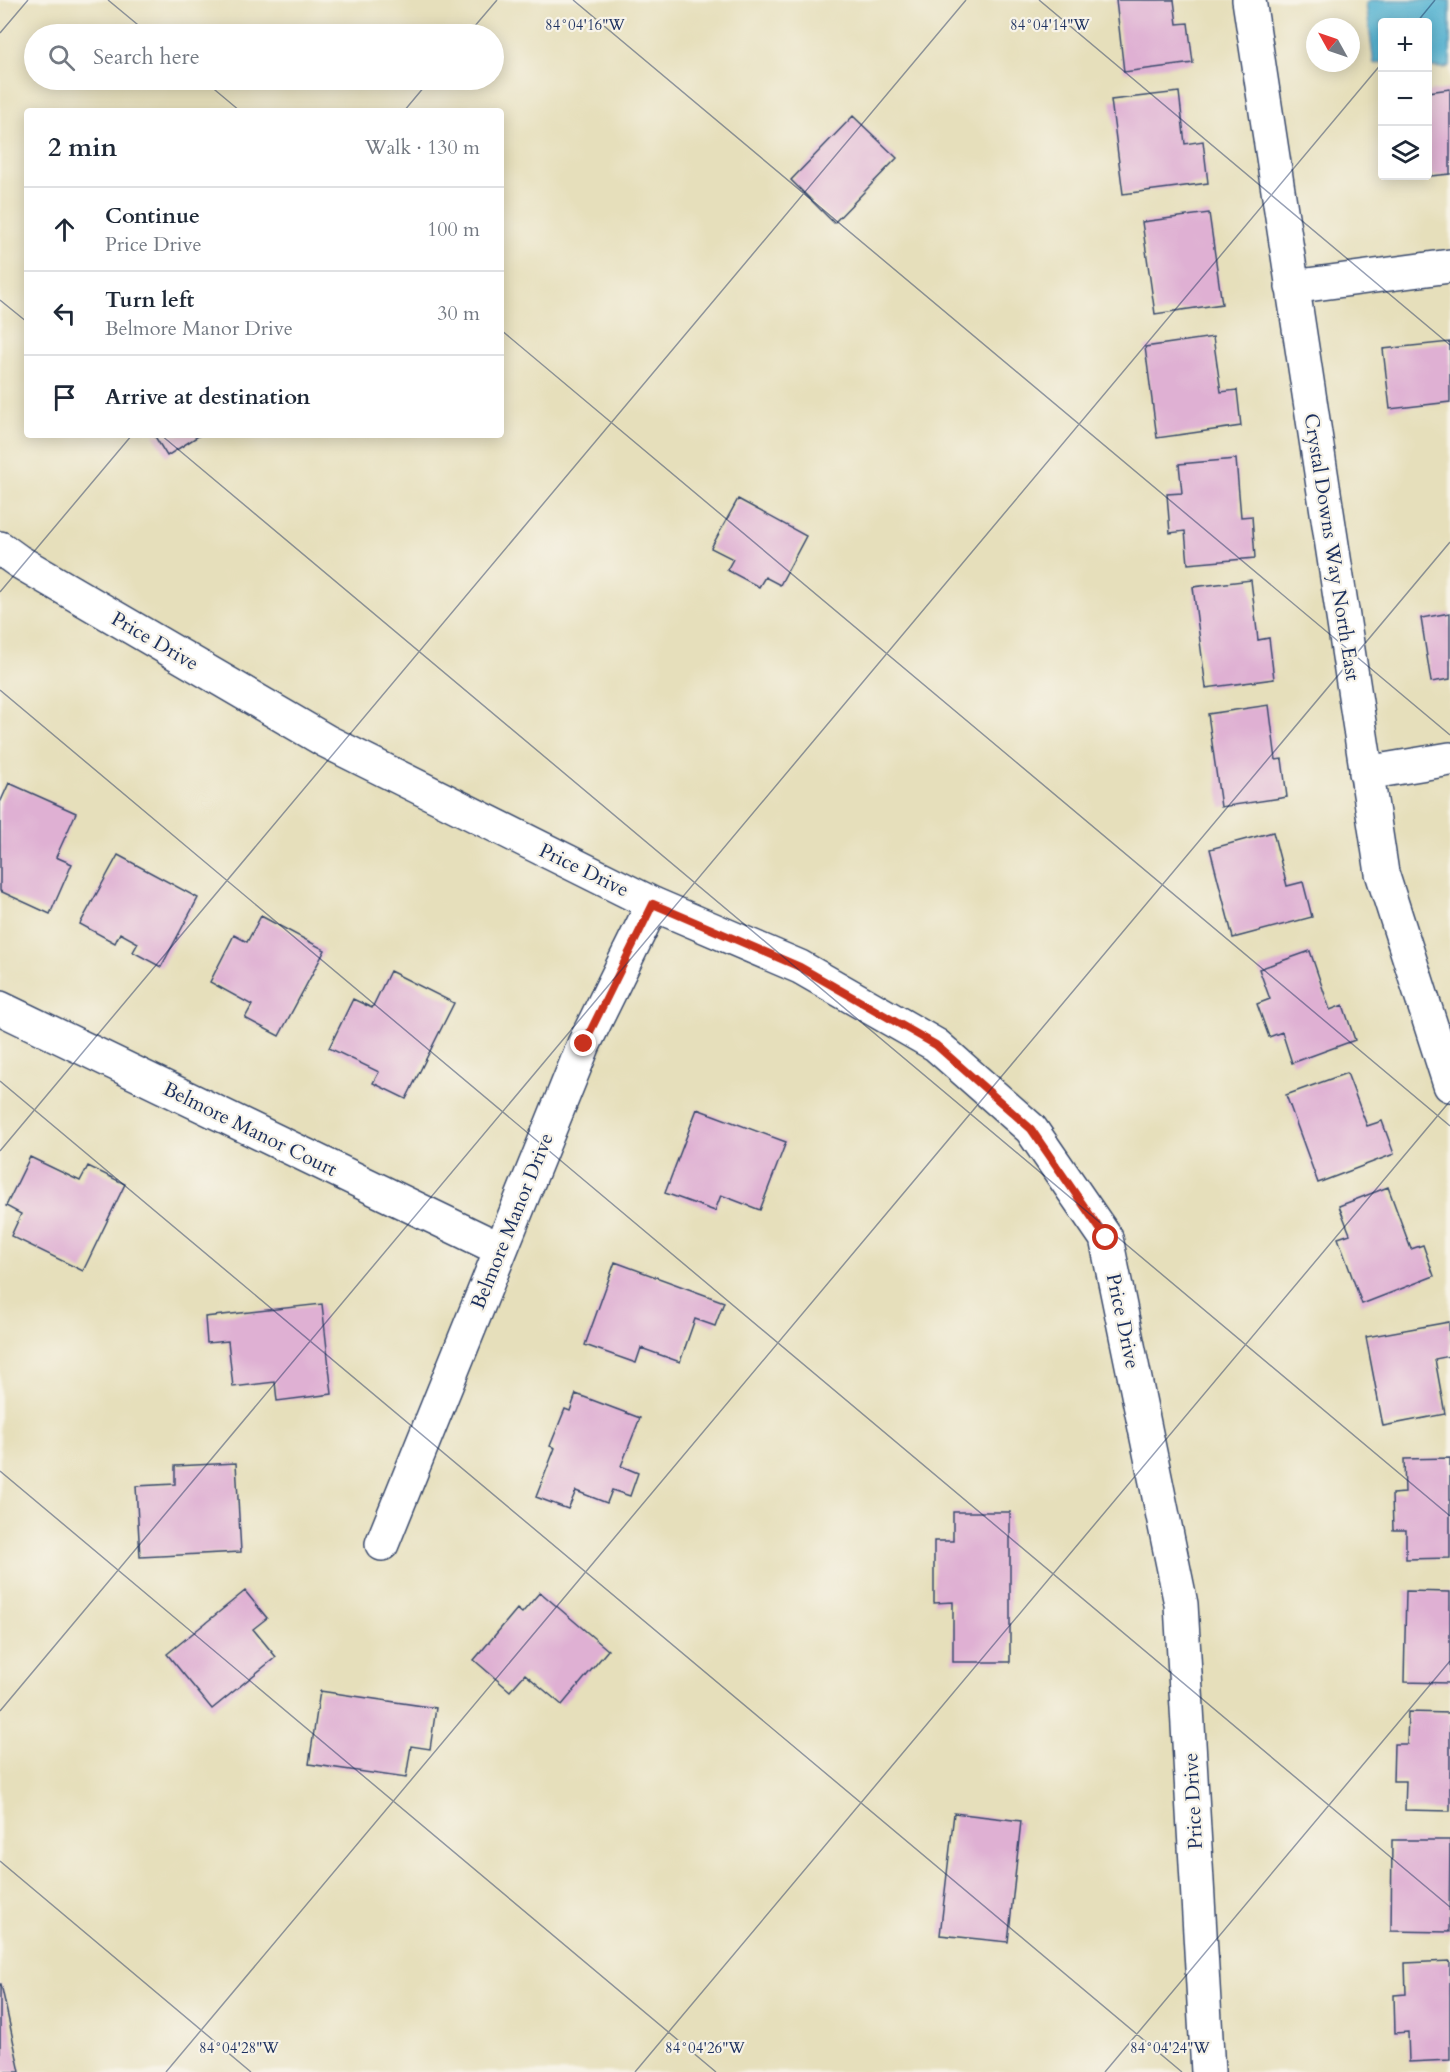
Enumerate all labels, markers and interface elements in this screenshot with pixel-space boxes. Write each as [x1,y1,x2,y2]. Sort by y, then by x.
text: 84°04'16"W [545,15,625,35]
text: 84°04'14"W [1010,15,1090,35]
north arrow [1306,18,1360,72]
map controls [1378,18,1432,180]
button: + [1378,18,1432,72]
search box [24,24,504,90]
icon: search [45,41,78,74]
text: Search here [93,42,200,72]
button: − [1378,72,1432,126]
button: layers [1378,126,1432,180]
text: 2 min [48,130,117,165]
text: Walk · 130 m [365,134,480,161]
text: Continue [105,201,200,231]
icon: ahead [48,213,81,246]
text: 100 m [427,216,480,243]
text: Price Drive [105,231,202,258]
text: Turn left [105,285,194,315]
icon: left [48,297,81,330]
text: 30 m [437,300,480,327]
text: Belmore Manor Drive [105,315,293,342]
icon: arrive [48,381,81,414]
text: Arrive at destination [105,382,310,412]
street label: Crystal Downs Way North East [1298,411,1367,683]
street label: Price Drive [106,605,204,677]
street label: Price Drive [535,837,633,903]
route end [570,1030,596,1056]
street label: Belmore Manor Court [159,1075,342,1183]
street label: Belmore Manor Drive [464,1129,560,1313]
route start [1092,1224,1118,1250]
street label: Price Drive [1100,1271,1146,1371]
street label: Price Drive [1177,1752,1209,1850]
text: 84°04'28"W [199,2038,279,2058]
text: 84°04'26"W [665,2038,745,2058]
text: 84°04'24"W [1130,2038,1210,2058]

